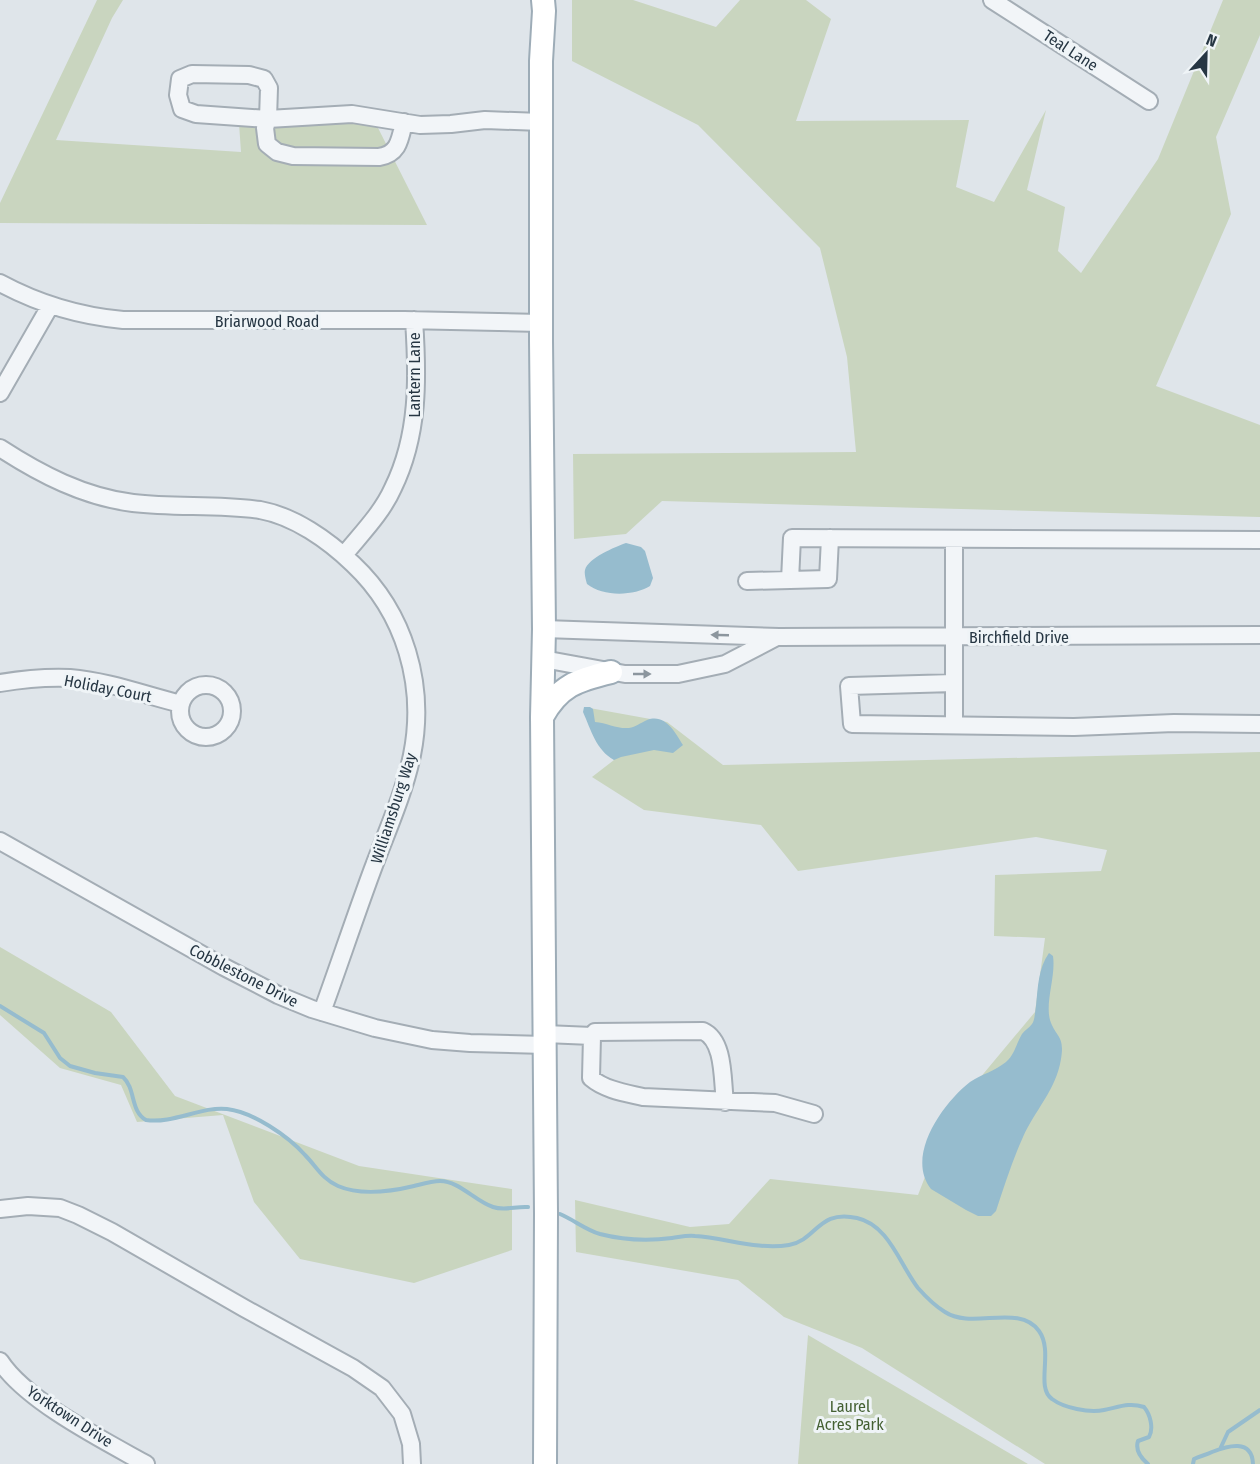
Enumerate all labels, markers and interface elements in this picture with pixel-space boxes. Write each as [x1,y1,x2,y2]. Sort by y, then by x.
north arrow [1176,24,1236,84]
street label: Teal Lane [1040,26,1102,75]
text: N [1203,30,1219,51]
street label: Briarwood Road [215,312,319,331]
street label: Lantern Lane [405,332,424,418]
street label: Birchfield Drive [969,628,1069,647]
one-way arrow [711,630,730,639]
one-way arrow [632,669,651,679]
street label: Holiday Court [62,671,154,706]
street label: Williamsburg Way [367,750,421,866]
street label: Cobblestone Drive [186,940,301,1011]
street label: Yorktown Drive [23,1382,116,1451]
park label: Laurel Acres Park [816,1397,884,1434]

